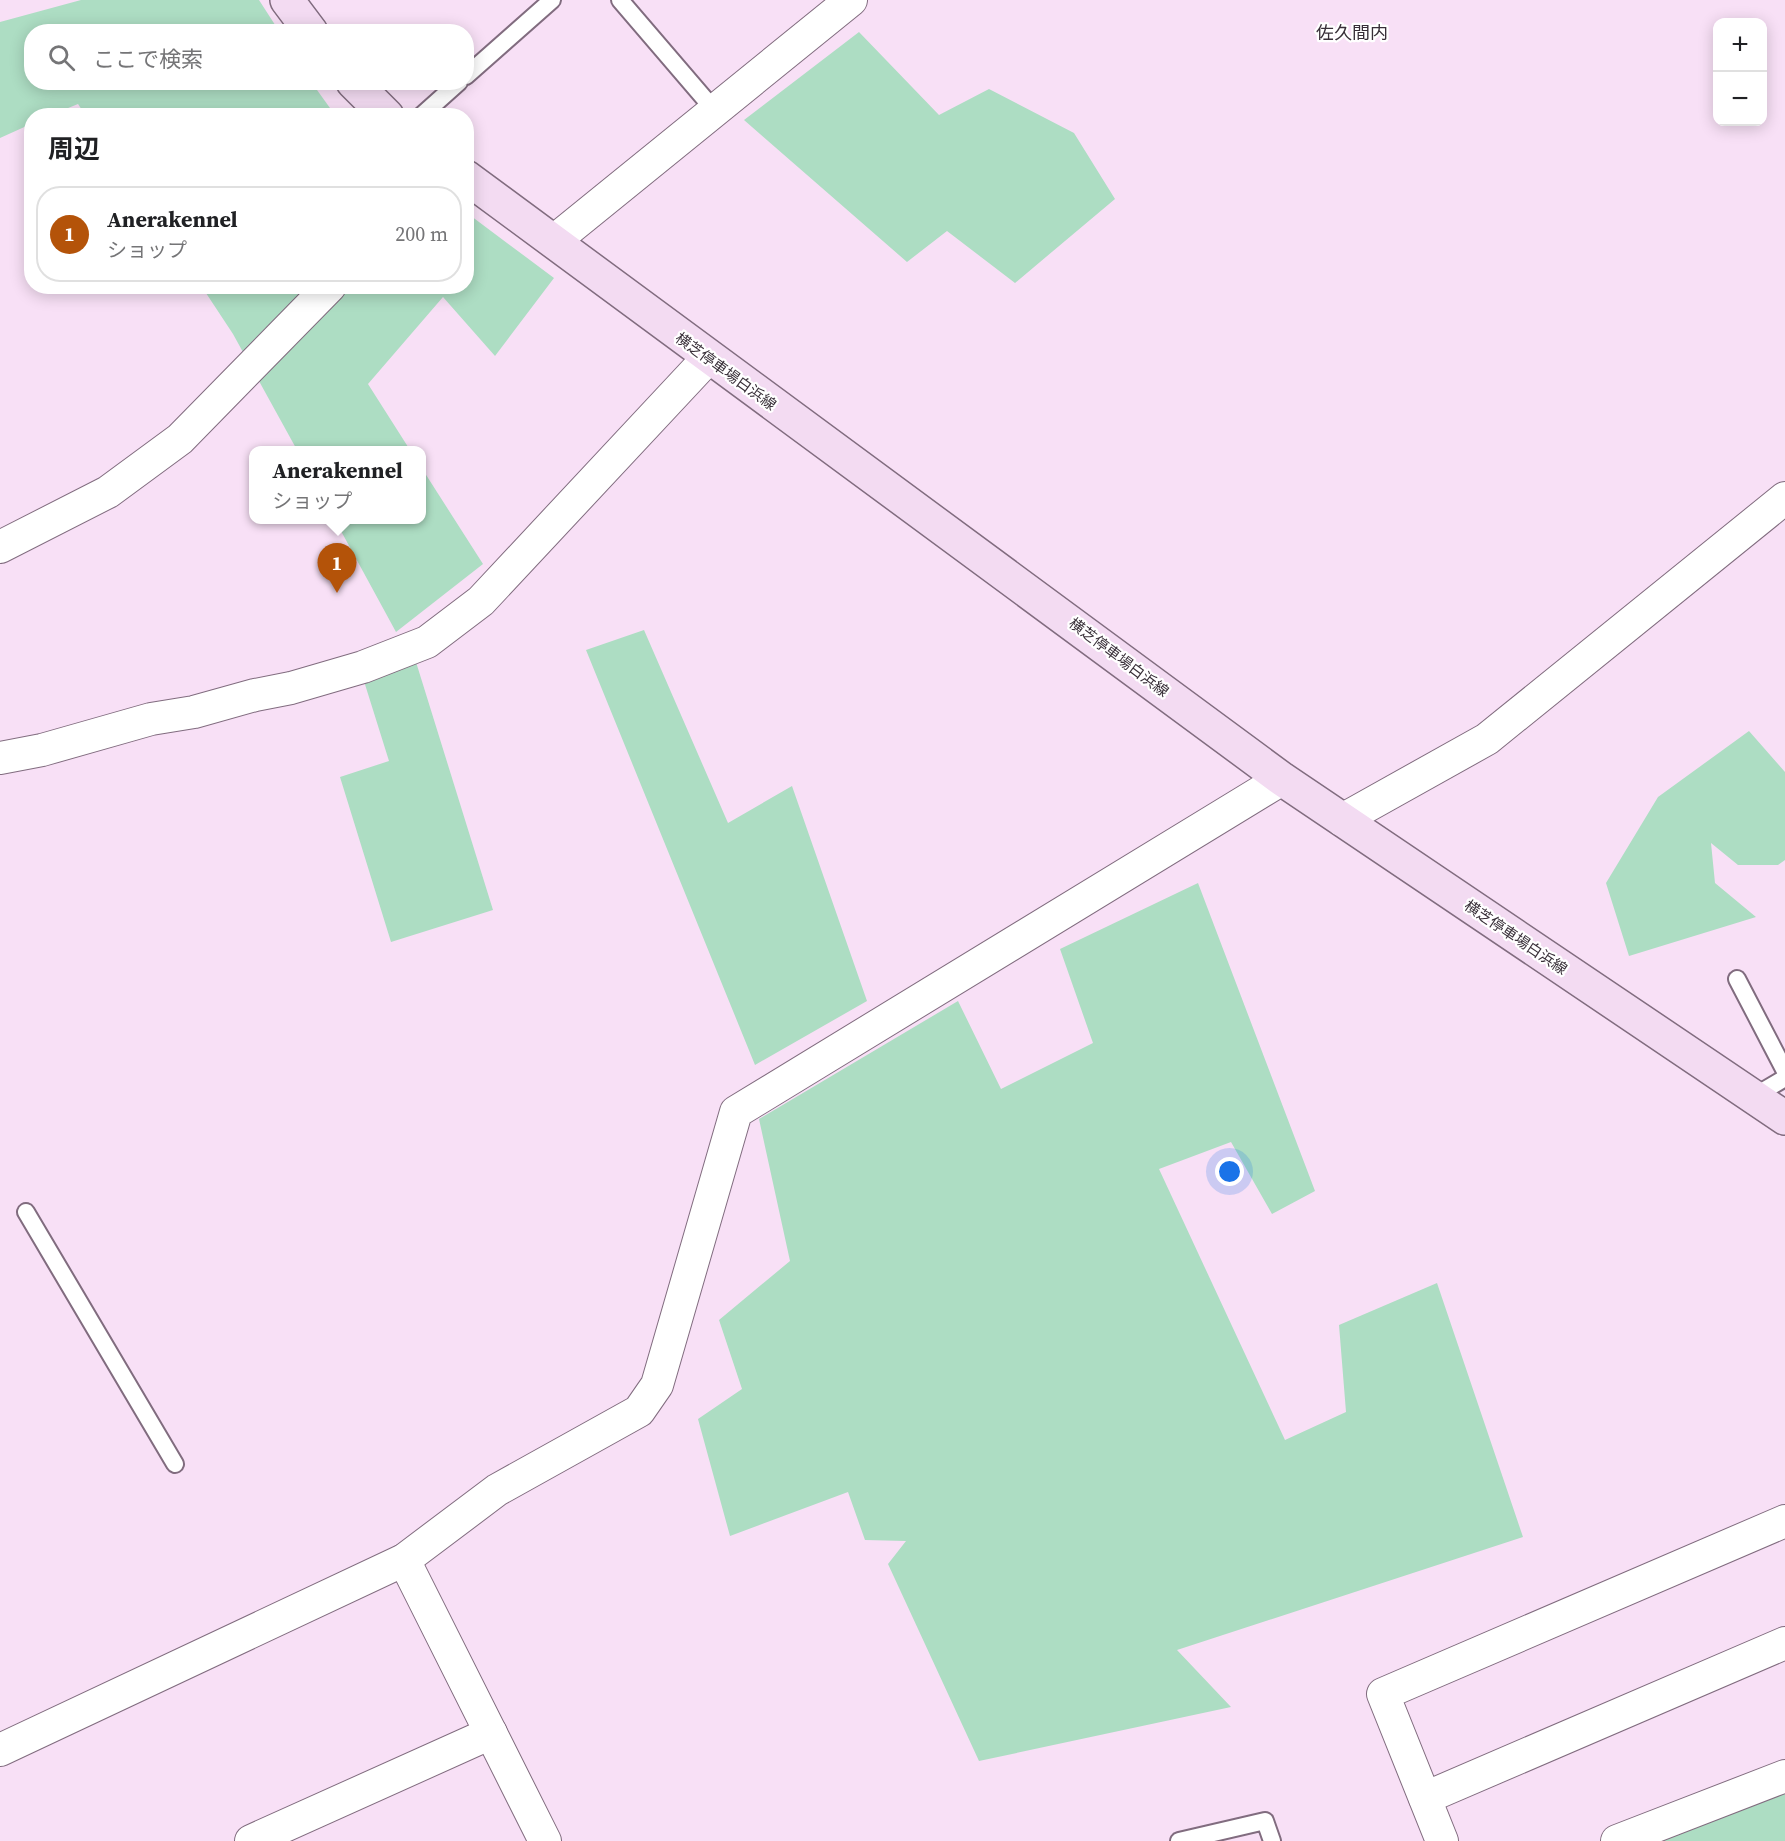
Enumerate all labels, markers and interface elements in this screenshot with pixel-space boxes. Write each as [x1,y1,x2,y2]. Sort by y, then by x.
map controls [1713,18,1767,126]
button: + [1713,18,1767,72]
district label: 佐久間内 [1316,20,1388,45]
search box [24,24,474,90]
icon: search [45,41,78,74]
text: ここで検索 [93,44,203,74]
button: − [1713,72,1767,126]
text: 周辺 [48,131,100,167]
text: Anerakennel [107,204,238,234]
text: 1 [64,220,75,248]
text: 200 m [395,220,448,248]
text: ショップ [107,236,187,264]
street label: 横芝停車場白浜線 [671,327,781,415]
popup [249,446,426,524]
text: Anerakennel [272,455,403,485]
text: ショップ [272,487,352,515]
pin: 1 [318,544,356,593]
street label: 横芝停車場白浜線 [1065,613,1173,701]
street label: 横芝停車場白浜線 [1460,895,1572,979]
your location [1215,1157,1244,1186]

